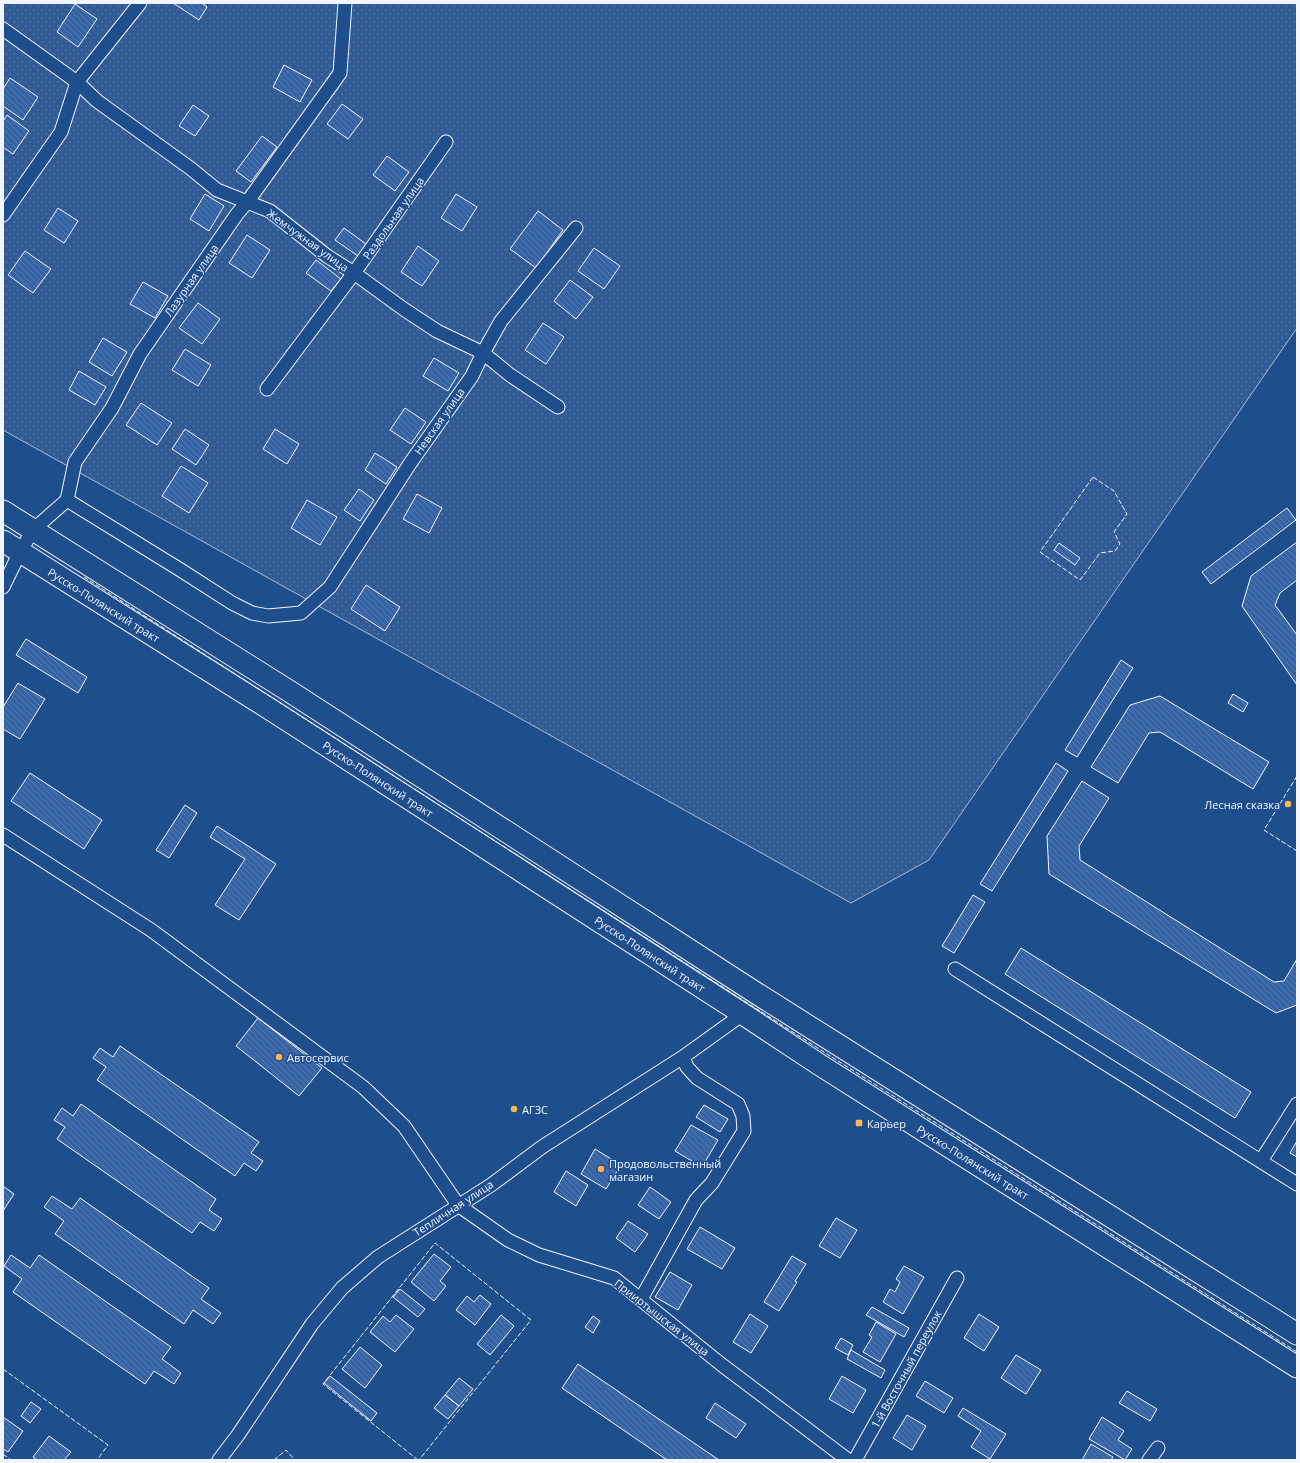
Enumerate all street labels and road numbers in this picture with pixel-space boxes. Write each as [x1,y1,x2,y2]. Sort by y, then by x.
street label: Раздольная улица [359,174,427,262]
street label: Жемчужная улица [264,205,352,275]
street label: Лазурная улица [160,241,222,319]
street label: Невская улица [410,385,468,457]
street label: Русско-Полянский тракт [45,564,163,646]
street label: Русско-Полянский тракт [320,738,436,820]
street label: Русско-Полянский тракт [592,913,708,995]
street label: Русско-Полянский тракт [914,1121,1032,1203]
street label: Тепличная улица [410,1176,496,1240]
street label: Прииртышская улица [611,1275,713,1359]
street label: 1-й Восточный переулок [867,1307,945,1431]

